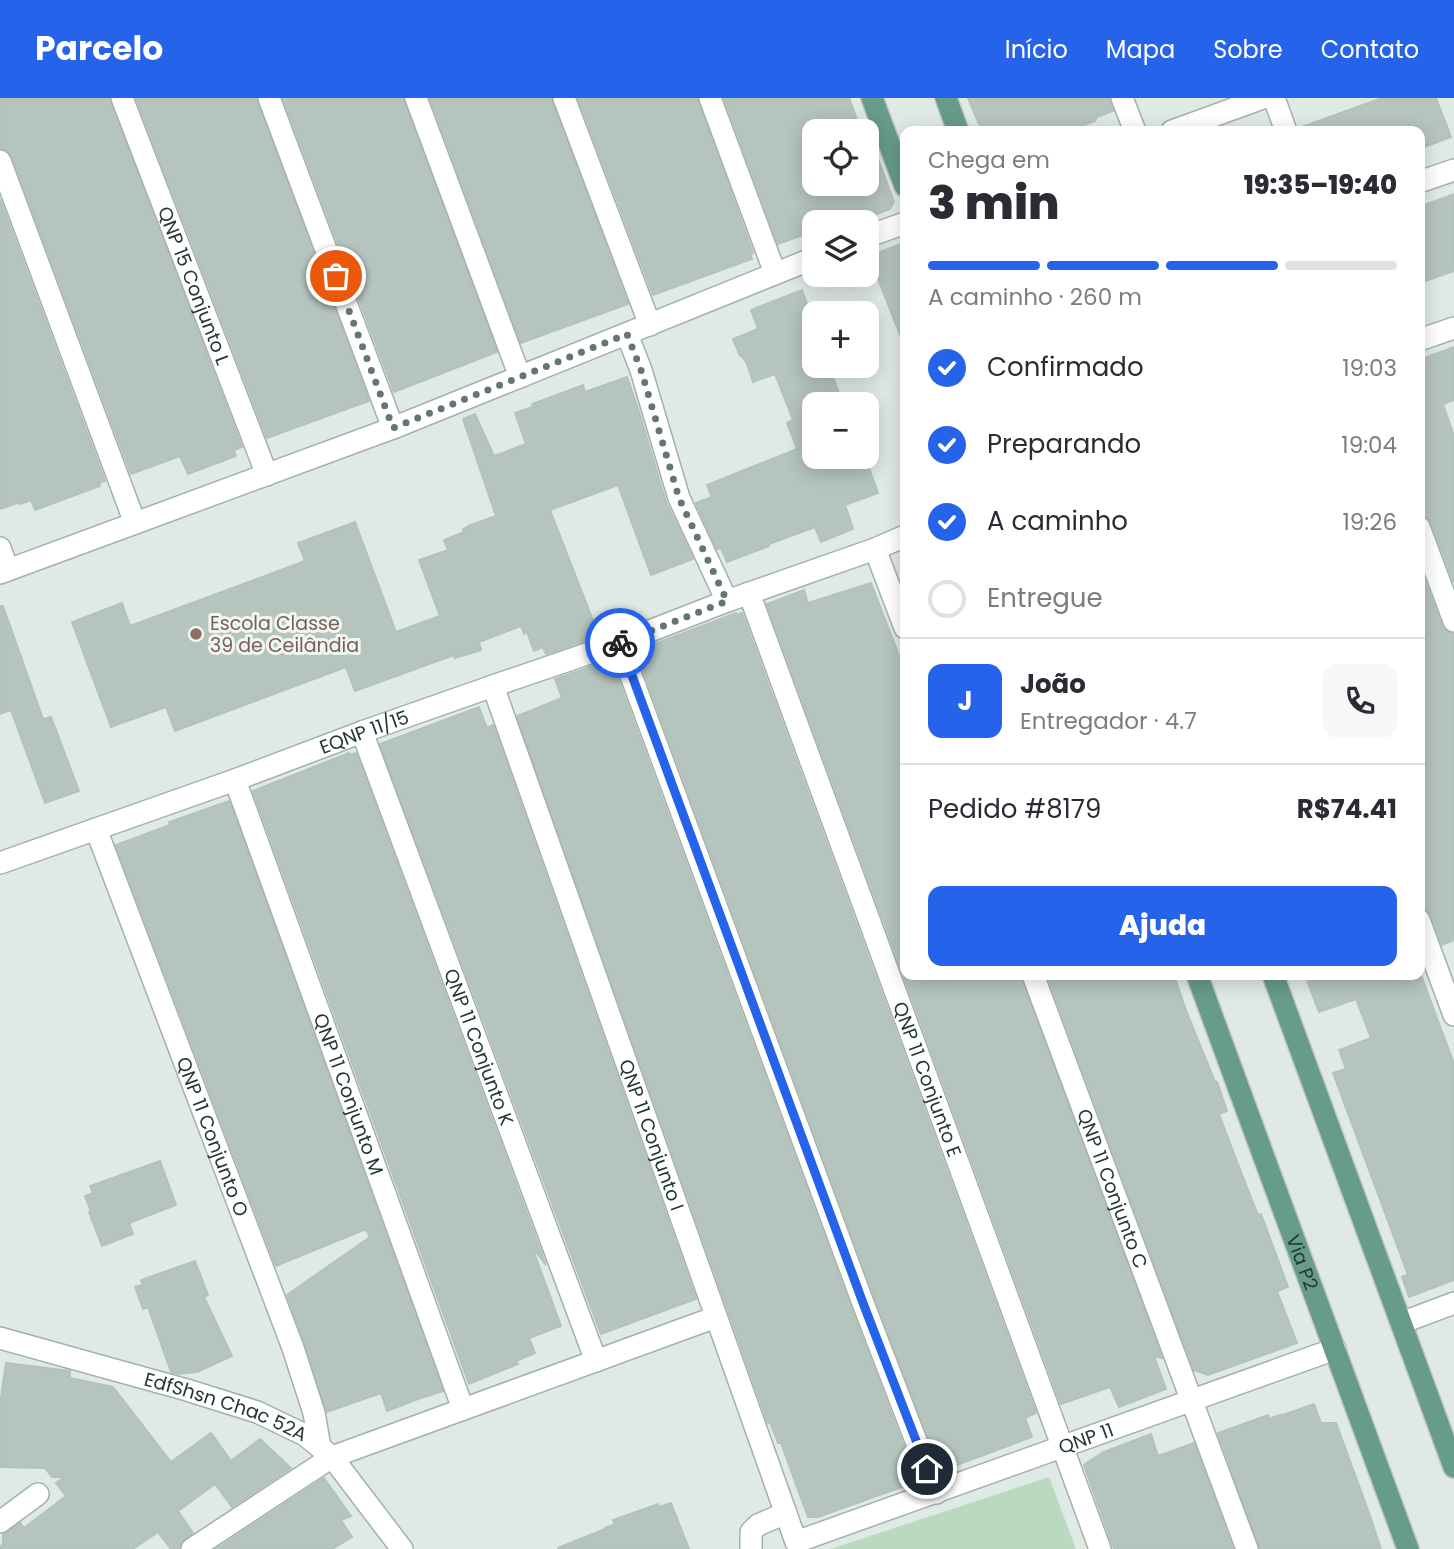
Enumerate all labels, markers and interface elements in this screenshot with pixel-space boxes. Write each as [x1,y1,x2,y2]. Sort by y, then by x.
text: Parcelo [35,25,163,72]
text: Início [1005,33,1068,66]
text: Mapa [1106,33,1175,66]
text: Sobre [1213,33,1283,66]
text: Contato [1321,33,1419,66]
map controls [802,119,879,469]
button: locate [802,119,879,196]
text: Chega em [928,144,1050,176]
text: 19:35–19:40 [1244,167,1397,203]
text: 3 min [928,171,1060,235]
street label: QNP 15 Conjunto L [151,202,237,369]
button: layers [802,210,879,287]
pin [306,246,366,306]
icon: bag [317,257,355,295]
text: A caminho · 260 m [928,281,1142,313]
button: + [802,301,879,378]
icon: check [928,349,966,387]
text: Confirmado [987,349,1144,385]
text: 19:03 [1342,352,1397,384]
button: − [802,392,879,469]
icon: check [928,426,966,464]
text: Preparando [987,426,1141,462]
text: 19:04 [1341,429,1397,461]
icon: check [928,503,966,541]
text: A caminho [987,503,1128,539]
text: 19:26 [1342,506,1397,538]
text: Entregue [987,580,1103,616]
courier [585,608,655,678]
place label: Escola Classe 39 de Ceilândia [210,610,359,659]
icon: bike [601,624,639,662]
marker: Escola Classe 39 de Ceilândia [188,626,204,642]
button: phone [1323,664,1397,738]
text: João [1020,666,1086,702]
text: J [957,683,973,719]
street label: EQNP 11/15 [315,703,412,760]
text: Entregador · 4.7 [1020,705,1197,737]
text: Pedido #8179 [928,791,1101,827]
text: R$74.41 [1297,791,1397,827]
button: Ajuda [928,886,1397,966]
street label: QNP 11 Conjunto K [438,965,521,1129]
street label: QNP 11 Conjunto E [887,998,968,1161]
street label: QNP 11 Conjunto M [307,1009,391,1179]
street label: QNP 11 Conjunto O [170,1053,255,1220]
street label: QNP 11 Conjunto I [613,1055,691,1214]
street label: QNP 11 Conjunto C [1071,1105,1155,1272]
street label: Via P2 [1280,1231,1325,1294]
street label: EdfShsn Chac 52A [141,1365,312,1448]
street label: QNP 11 [1055,1416,1117,1460]
pin [897,1439,957,1499]
icon: home [908,1450,946,1488]

